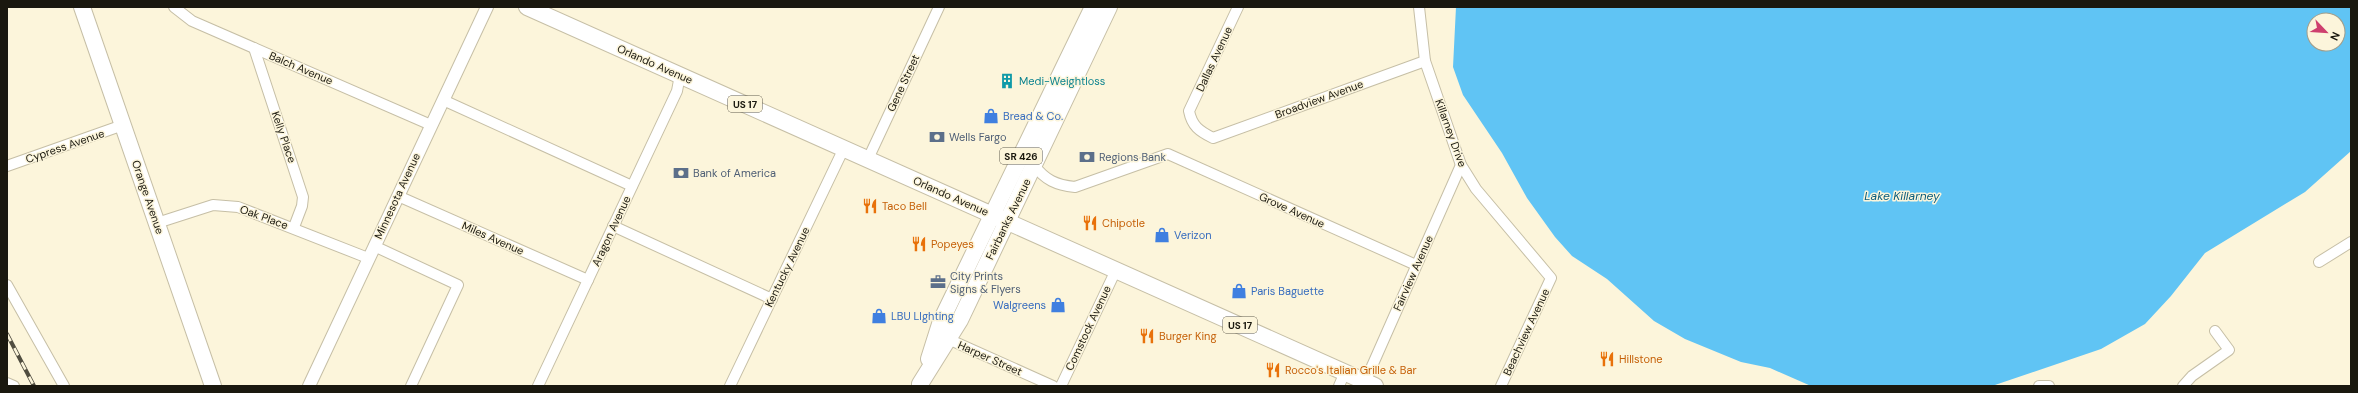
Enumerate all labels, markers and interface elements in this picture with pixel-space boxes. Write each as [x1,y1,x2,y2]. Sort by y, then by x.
north arrow [2306,12,2346,52]
street label: Dallas Avenue [1193,24,1235,94]
text: N [2327,30,2343,43]
street label: Orlando Avenue [615,41,695,87]
street label: Balch Avenue [267,48,335,88]
street label: Gene Street [884,52,922,114]
building icon: Medi-Weightloss [998,72,1016,90]
place label: Medi-Weightloss [1019,74,1105,88]
street label: Broadview Avenue [1273,77,1365,121]
road number: US 17 [728,96,762,112]
street label: Killarney Drive [1432,97,1470,169]
shop icon: Bread & Co. [982,107,1000,125]
street label: Kelly Place [269,109,299,165]
place label: Bread & Co. [1003,109,1063,123]
street label: Cypress Avenue [24,126,106,166]
bank icon: Wells Fargo [928,128,946,146]
place label: Wells Fargo [949,130,1007,144]
road number: SR 426 [1000,148,1042,164]
bank icon: Regions Bank [1078,148,1096,166]
place label: Regions Bank [1099,150,1166,164]
street label: Minnesota Avenue [371,151,423,241]
street label: Orange Avenue [129,158,167,236]
bank icon: Bank of America [672,164,690,182]
place label: Bank of America [693,166,776,180]
street label: Orlando Avenue [911,173,991,219]
street label: Fairbanks Avenue [982,176,1034,262]
water label: Lake Killarney [1864,188,1940,204]
street label: Grove Avenue [1257,189,1327,231]
street label: Aragon Avenue [589,193,633,269]
restaurant icon: Taco Bell [861,197,879,215]
place label: Taco Bell [882,199,927,213]
street label: Oak Place [238,202,290,232]
restaurant icon: Chipotle [1081,214,1099,232]
place label: Chipotle [1102,216,1145,230]
street label: Miles Avenue [460,218,526,258]
street label: Kentucky Avenue [762,225,812,309]
shop icon: Verizon [1153,226,1171,244]
place label: Verizon [1174,228,1211,242]
street label: Fairview Avenue [1390,233,1436,313]
restaurant icon: Popeyes [910,235,928,253]
place label: Popeyes [931,237,974,251]
place label: City Prints Signs & Flyers [950,269,1021,296]
office icon: City Prints Signs & Flyers [929,273,947,291]
shop icon: Paris Baguette [1230,282,1248,300]
street label: Comstock Avenue [1062,283,1114,373]
place label: Paris Baguette [1251,284,1324,298]
street label: Beachview Avenue [1500,286,1552,378]
shop icon: Walgreens [1049,296,1067,314]
place label: Walgreens [993,298,1046,312]
shop icon: LBU LIghting [870,307,888,325]
place label: LBU LIghting [891,309,954,323]
road number: US 17 [1223,317,1257,333]
restaurant icon: Burger King [1138,327,1156,345]
place label: Burger King [1159,329,1217,343]
street label: Harper Street [956,338,1024,378]
restaurant icon: Hillstone [1598,350,1616,368]
place label: Hillstone [1619,352,1663,366]
restaurant icon: Rocco's Italian Grille & Bar [1264,361,1282,379]
place label: Rocco's Italian Grille & Bar [1285,363,1417,377]

